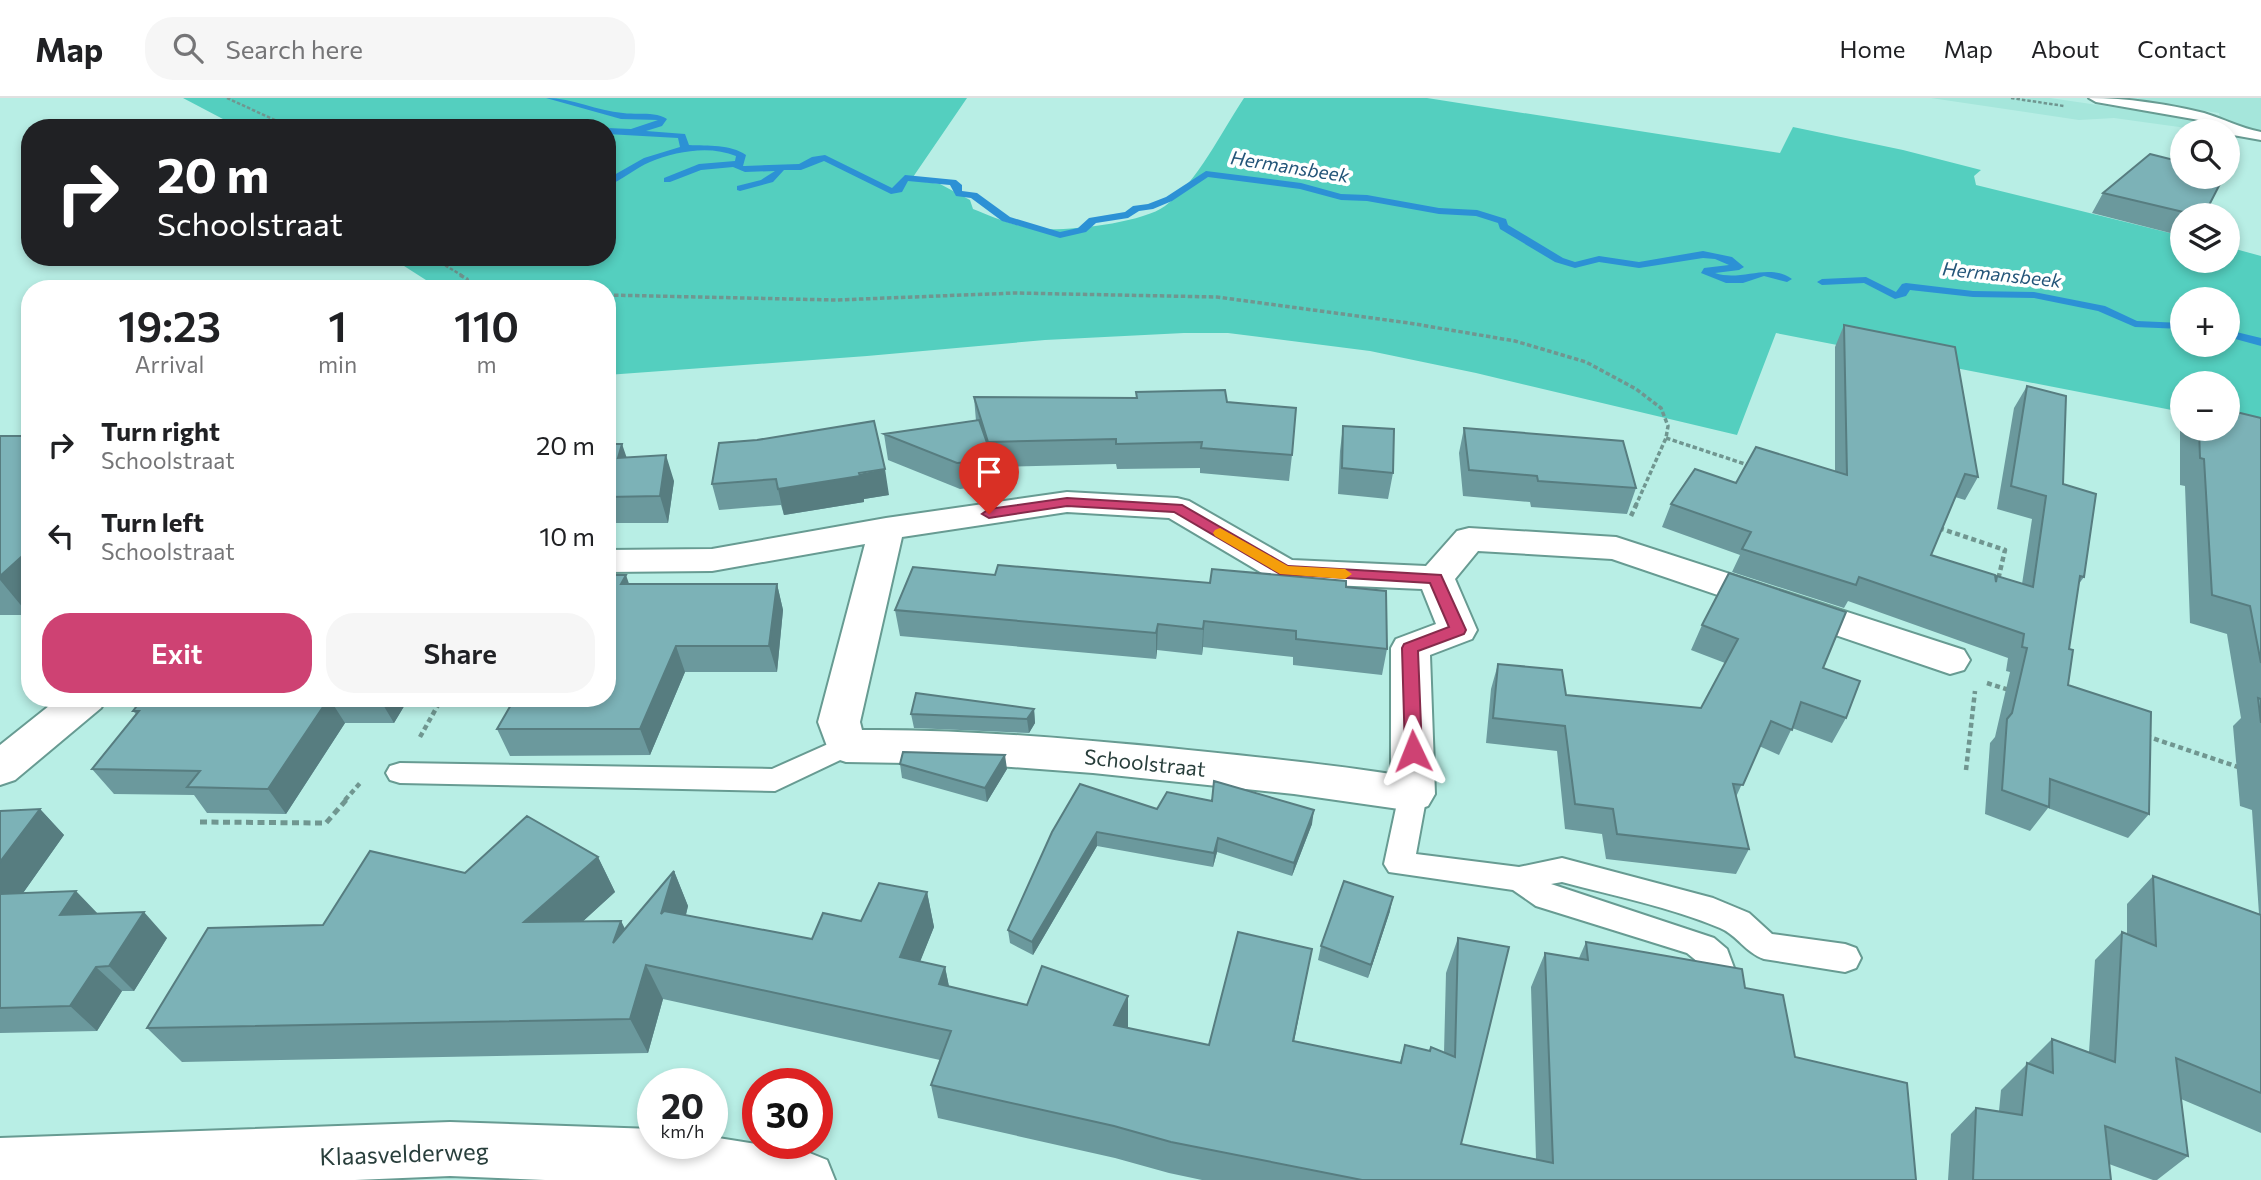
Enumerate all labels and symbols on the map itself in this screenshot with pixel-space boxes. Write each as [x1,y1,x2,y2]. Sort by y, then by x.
water label: Hermansbeek [1229,145,1351,187]
water label: Hermansbeek [1941,256,2063,292]
pin [959,442,1019,514]
position arrow [1376,714,1450,788]
street label: Schoolstraat [1083,743,1207,781]
speed limit sign: 30 [742,1068,833,1159]
street label: Klaasvelderweg [319,1136,489,1170]

